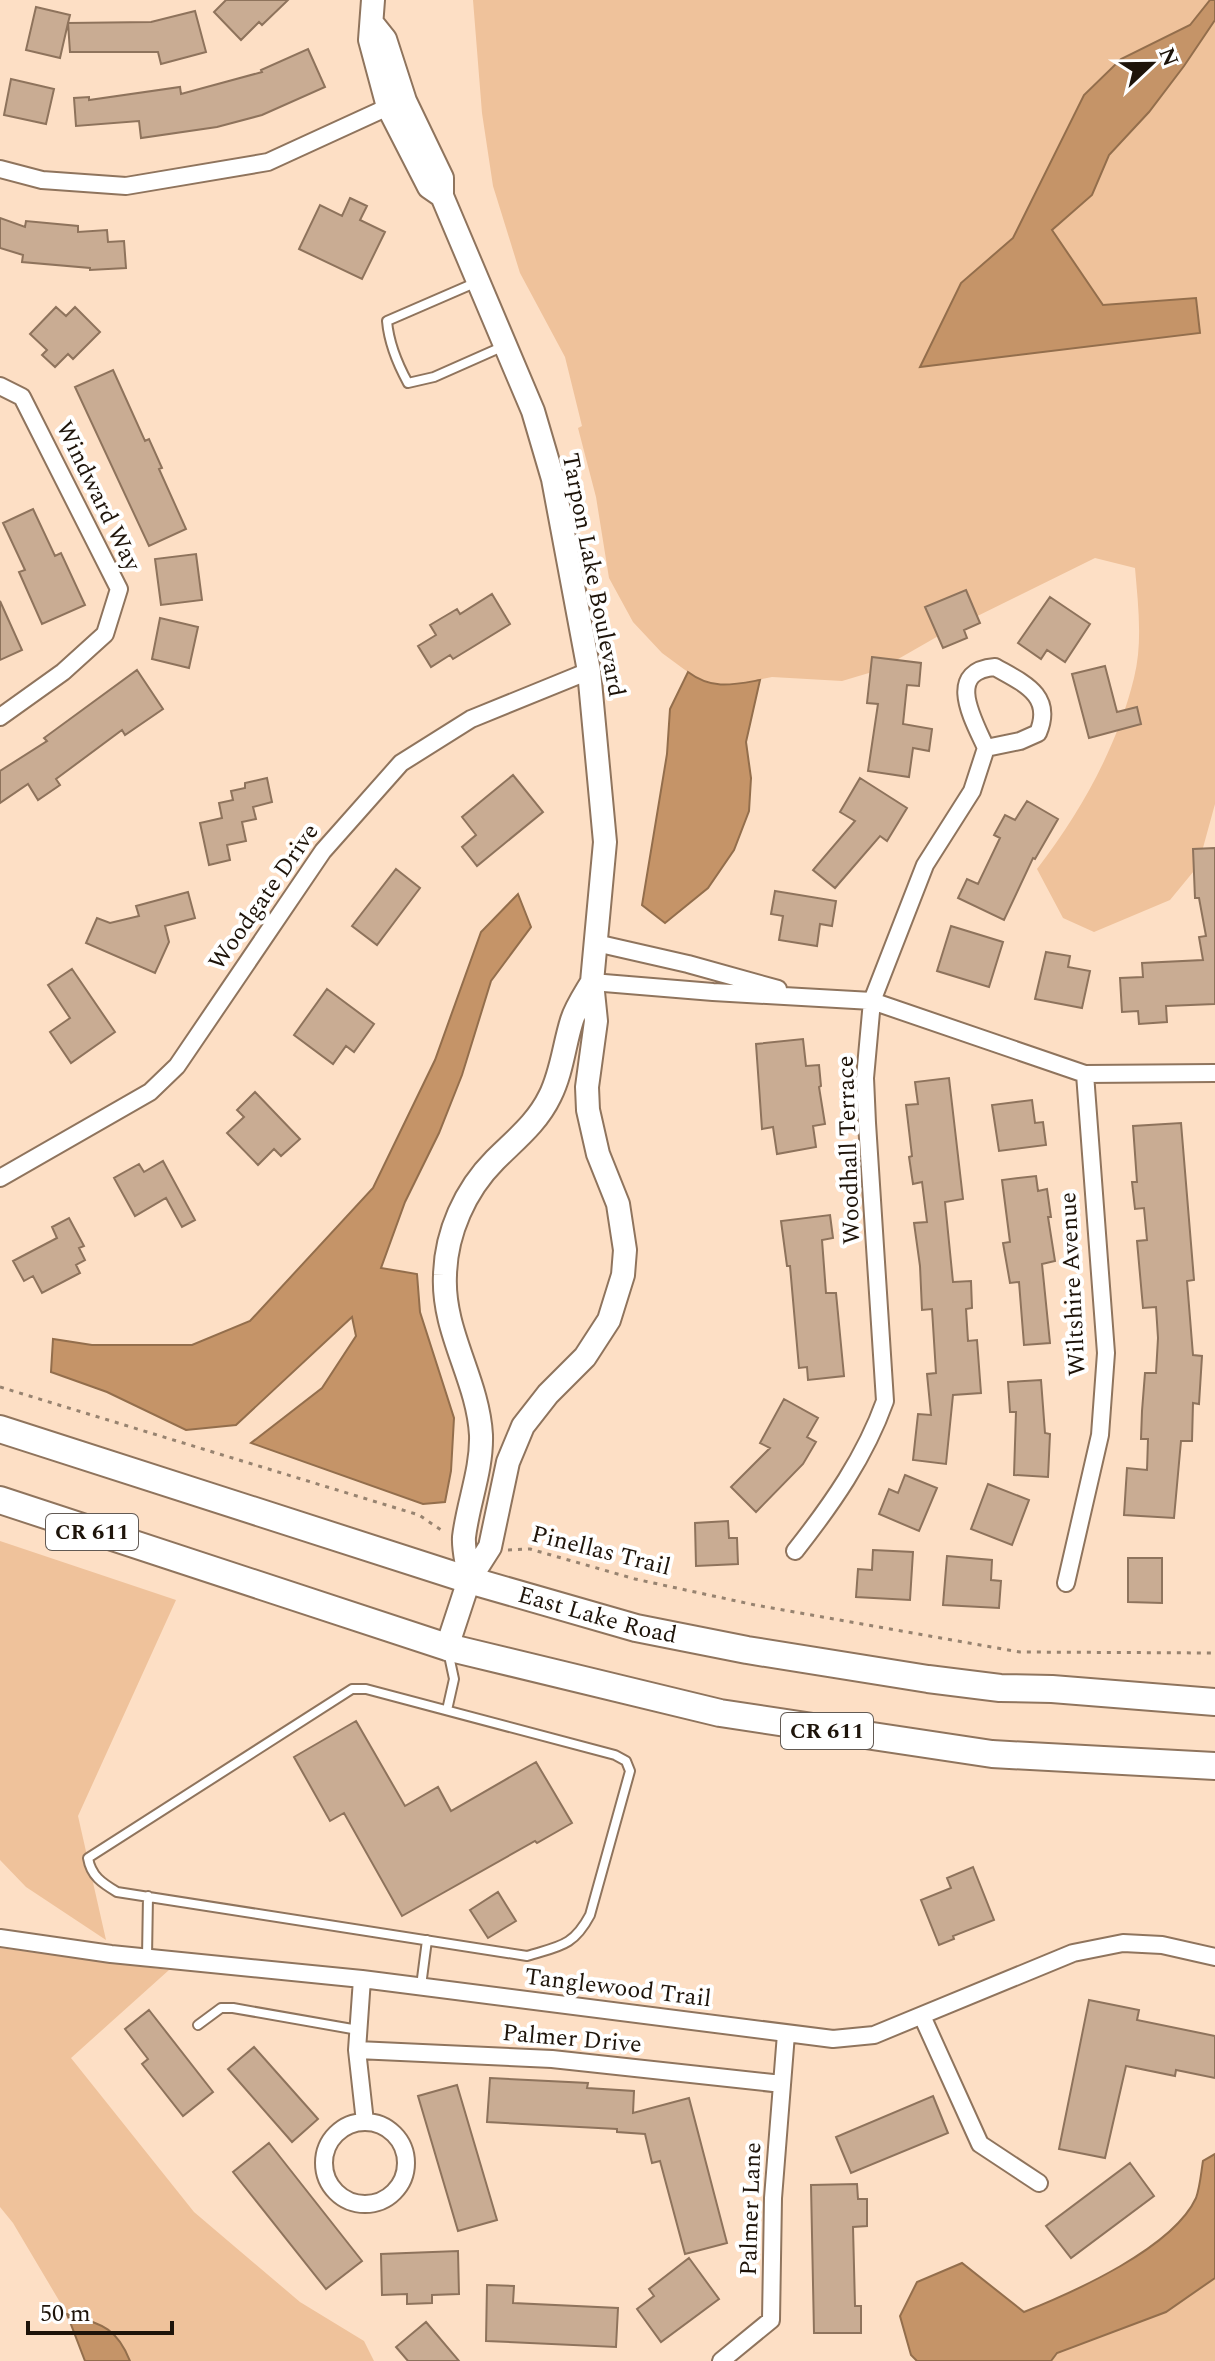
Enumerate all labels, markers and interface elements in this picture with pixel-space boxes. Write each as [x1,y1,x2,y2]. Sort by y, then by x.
north arrow [1111,24,1191,104]
text: N [1149,43,1187,72]
street label: Windward Way [46,415,151,579]
street label: Tarpon Lake Boulevard [552,450,634,700]
street label: Woodgate Drive [200,816,328,978]
street label: Woodhall Terrace [828,1055,870,1245]
street label: Wiltshire Avenue [1050,1191,1096,1377]
road number: CR 611 [46,1514,138,1550]
street label: Pinellas Trail [528,1516,674,1586]
street label: East Lake Road [514,1577,680,1654]
road number: CR 611 [781,1713,873,1749]
street label: Tanglewood Trail [523,1959,713,2017]
street label: Palmer Drive [501,2015,643,2063]
street label: Palmer Lane [731,2142,771,2276]
scale bar [28,2285,172,2335]
text: 50 m [40,2296,91,2332]

